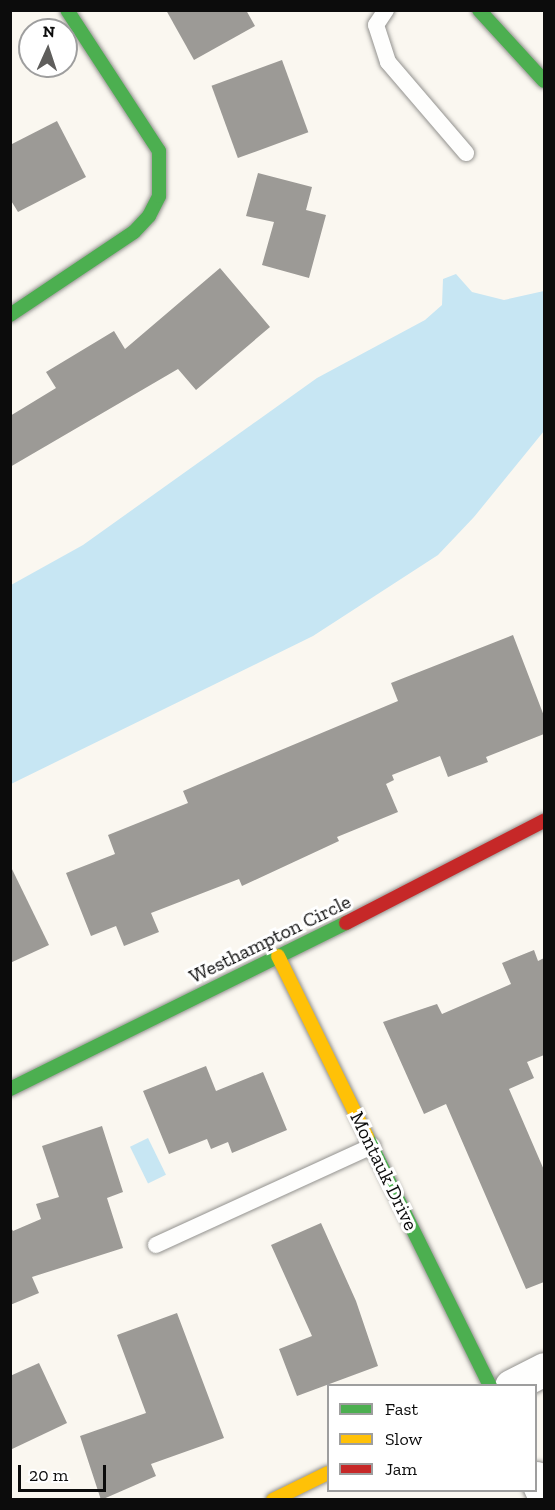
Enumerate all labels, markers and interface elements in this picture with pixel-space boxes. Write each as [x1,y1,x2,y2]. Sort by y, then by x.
north arrow [18,18,78,78]
text: N [42,22,55,41]
street label: Westhampton Circle [185,889,355,989]
street label: Montauk Drive [345,1108,423,1234]
legend [327,1384,537,1492]
text: Fast [385,1398,418,1420]
text: Slow [385,1428,422,1450]
scale bar [21,1453,110,1491]
text: Jam [385,1458,417,1480]
text: 20 m [29,1464,68,1486]

